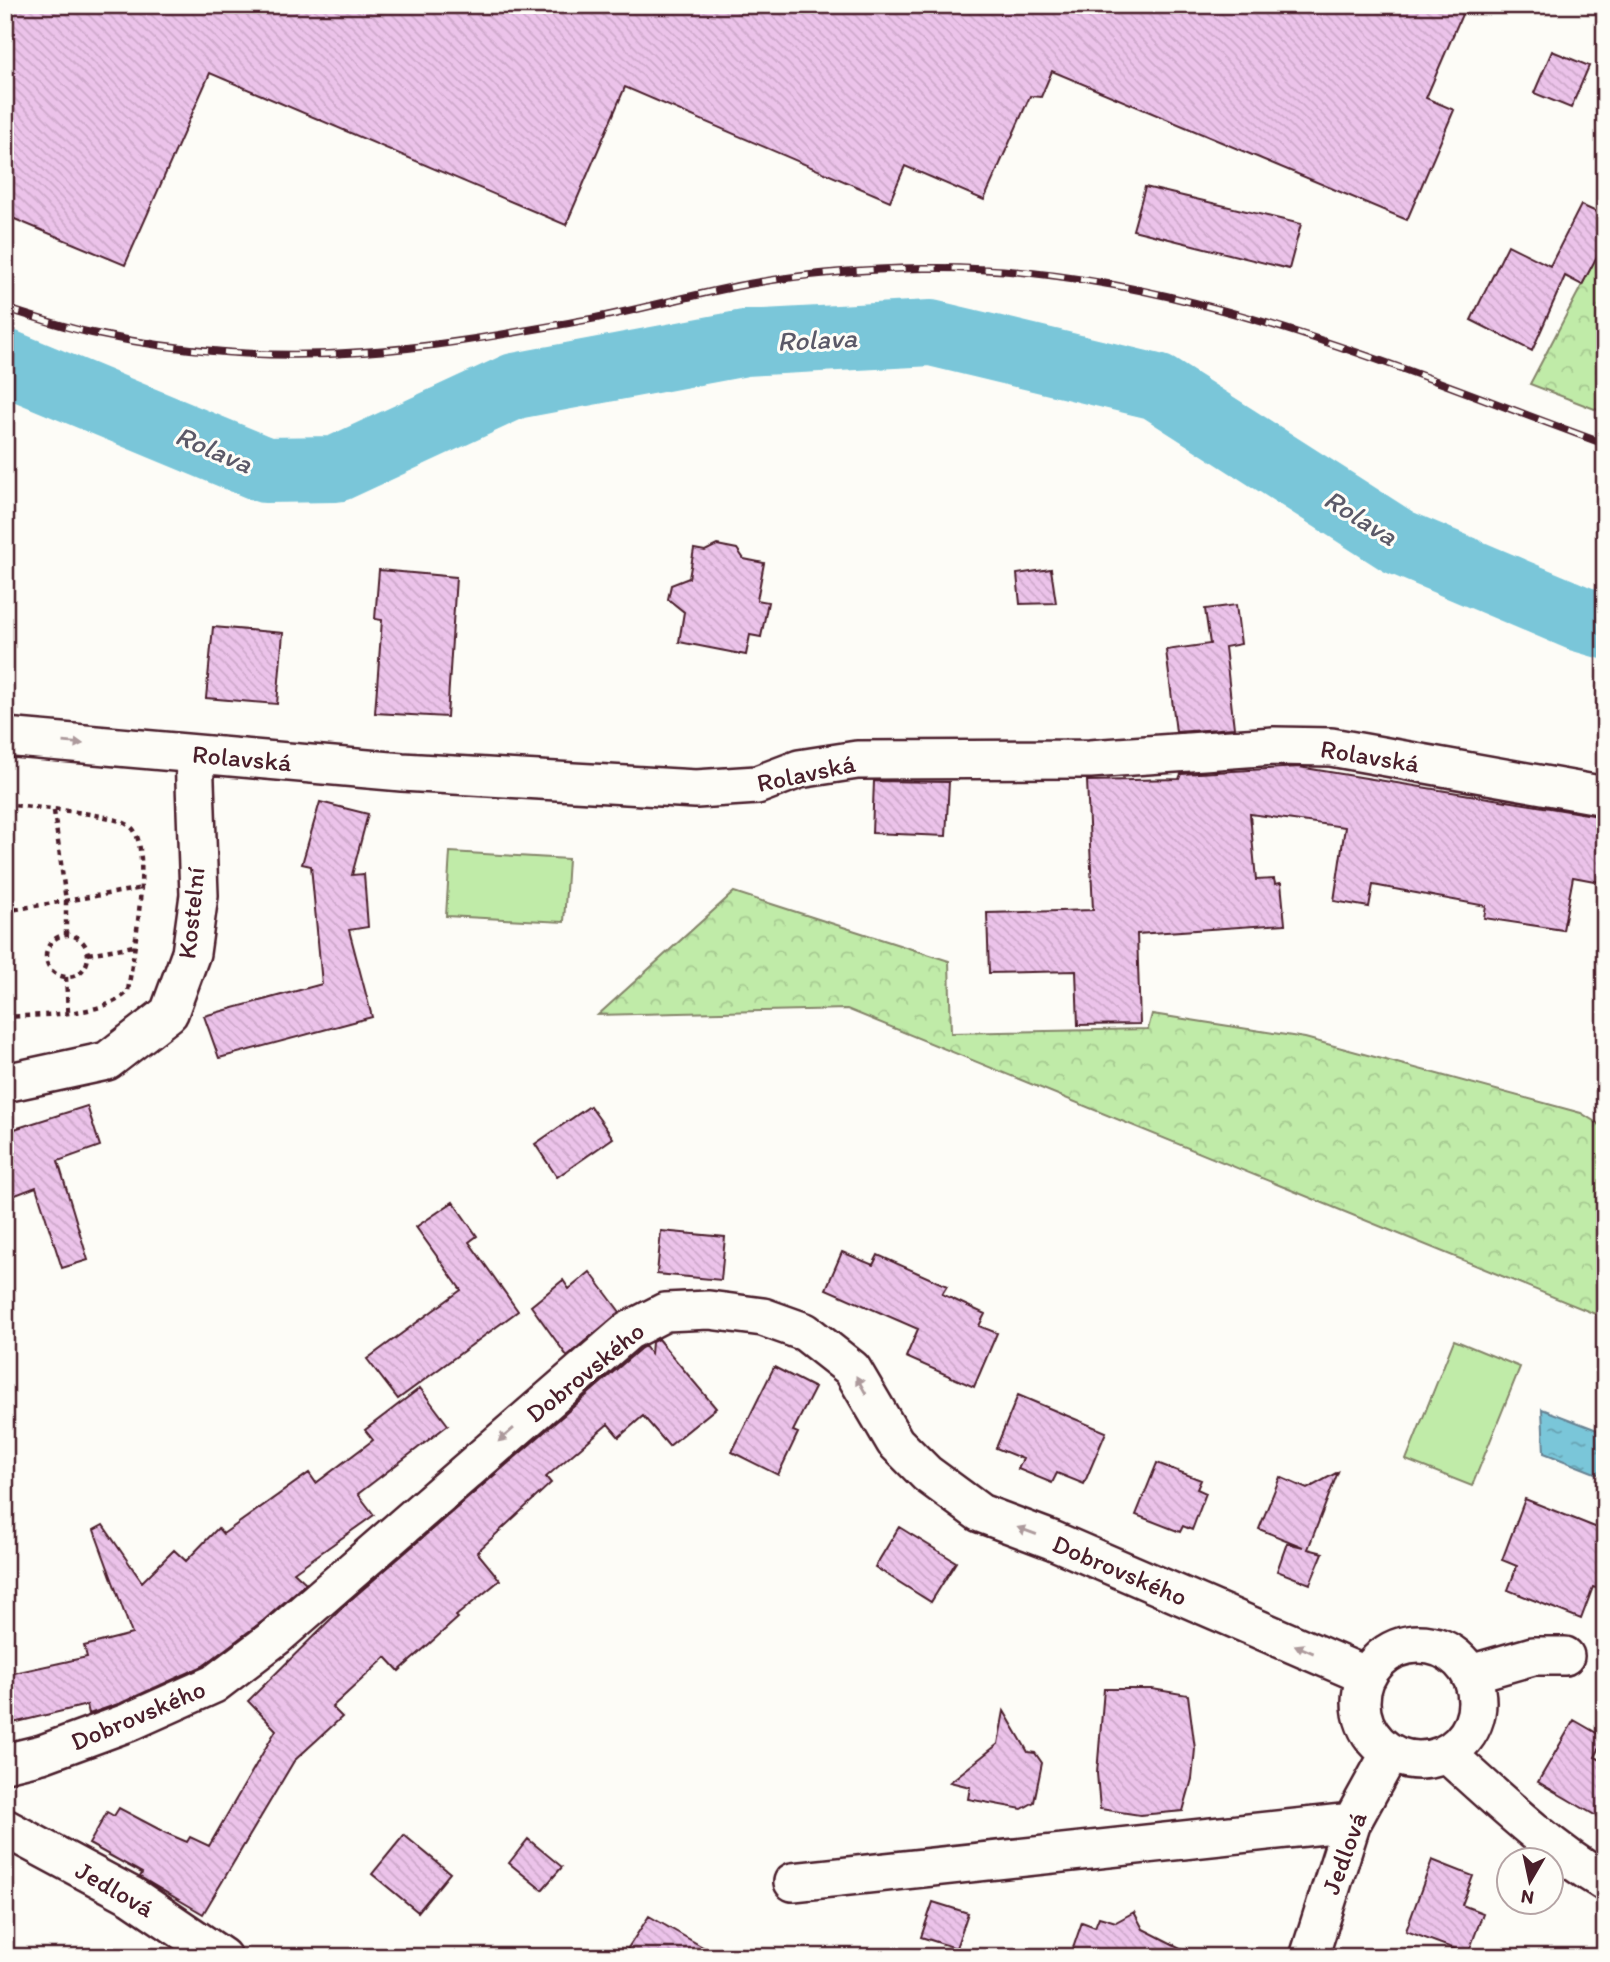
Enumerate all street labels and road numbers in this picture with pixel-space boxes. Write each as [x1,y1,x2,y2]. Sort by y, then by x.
street label: Rolavská [1318,732,1422,780]
street label: Rolavská [191,738,294,778]
street label: Rolavská [754,747,859,799]
street label: Kostelní [170,865,212,960]
street label: Dobrovského [519,1314,651,1430]
street label: Dobrovského [1048,1527,1192,1613]
street label: Dobrovského [66,1672,210,1758]
street label: Jedlová [1314,1807,1374,1899]
street label: Jedlová [70,1854,160,1924]

